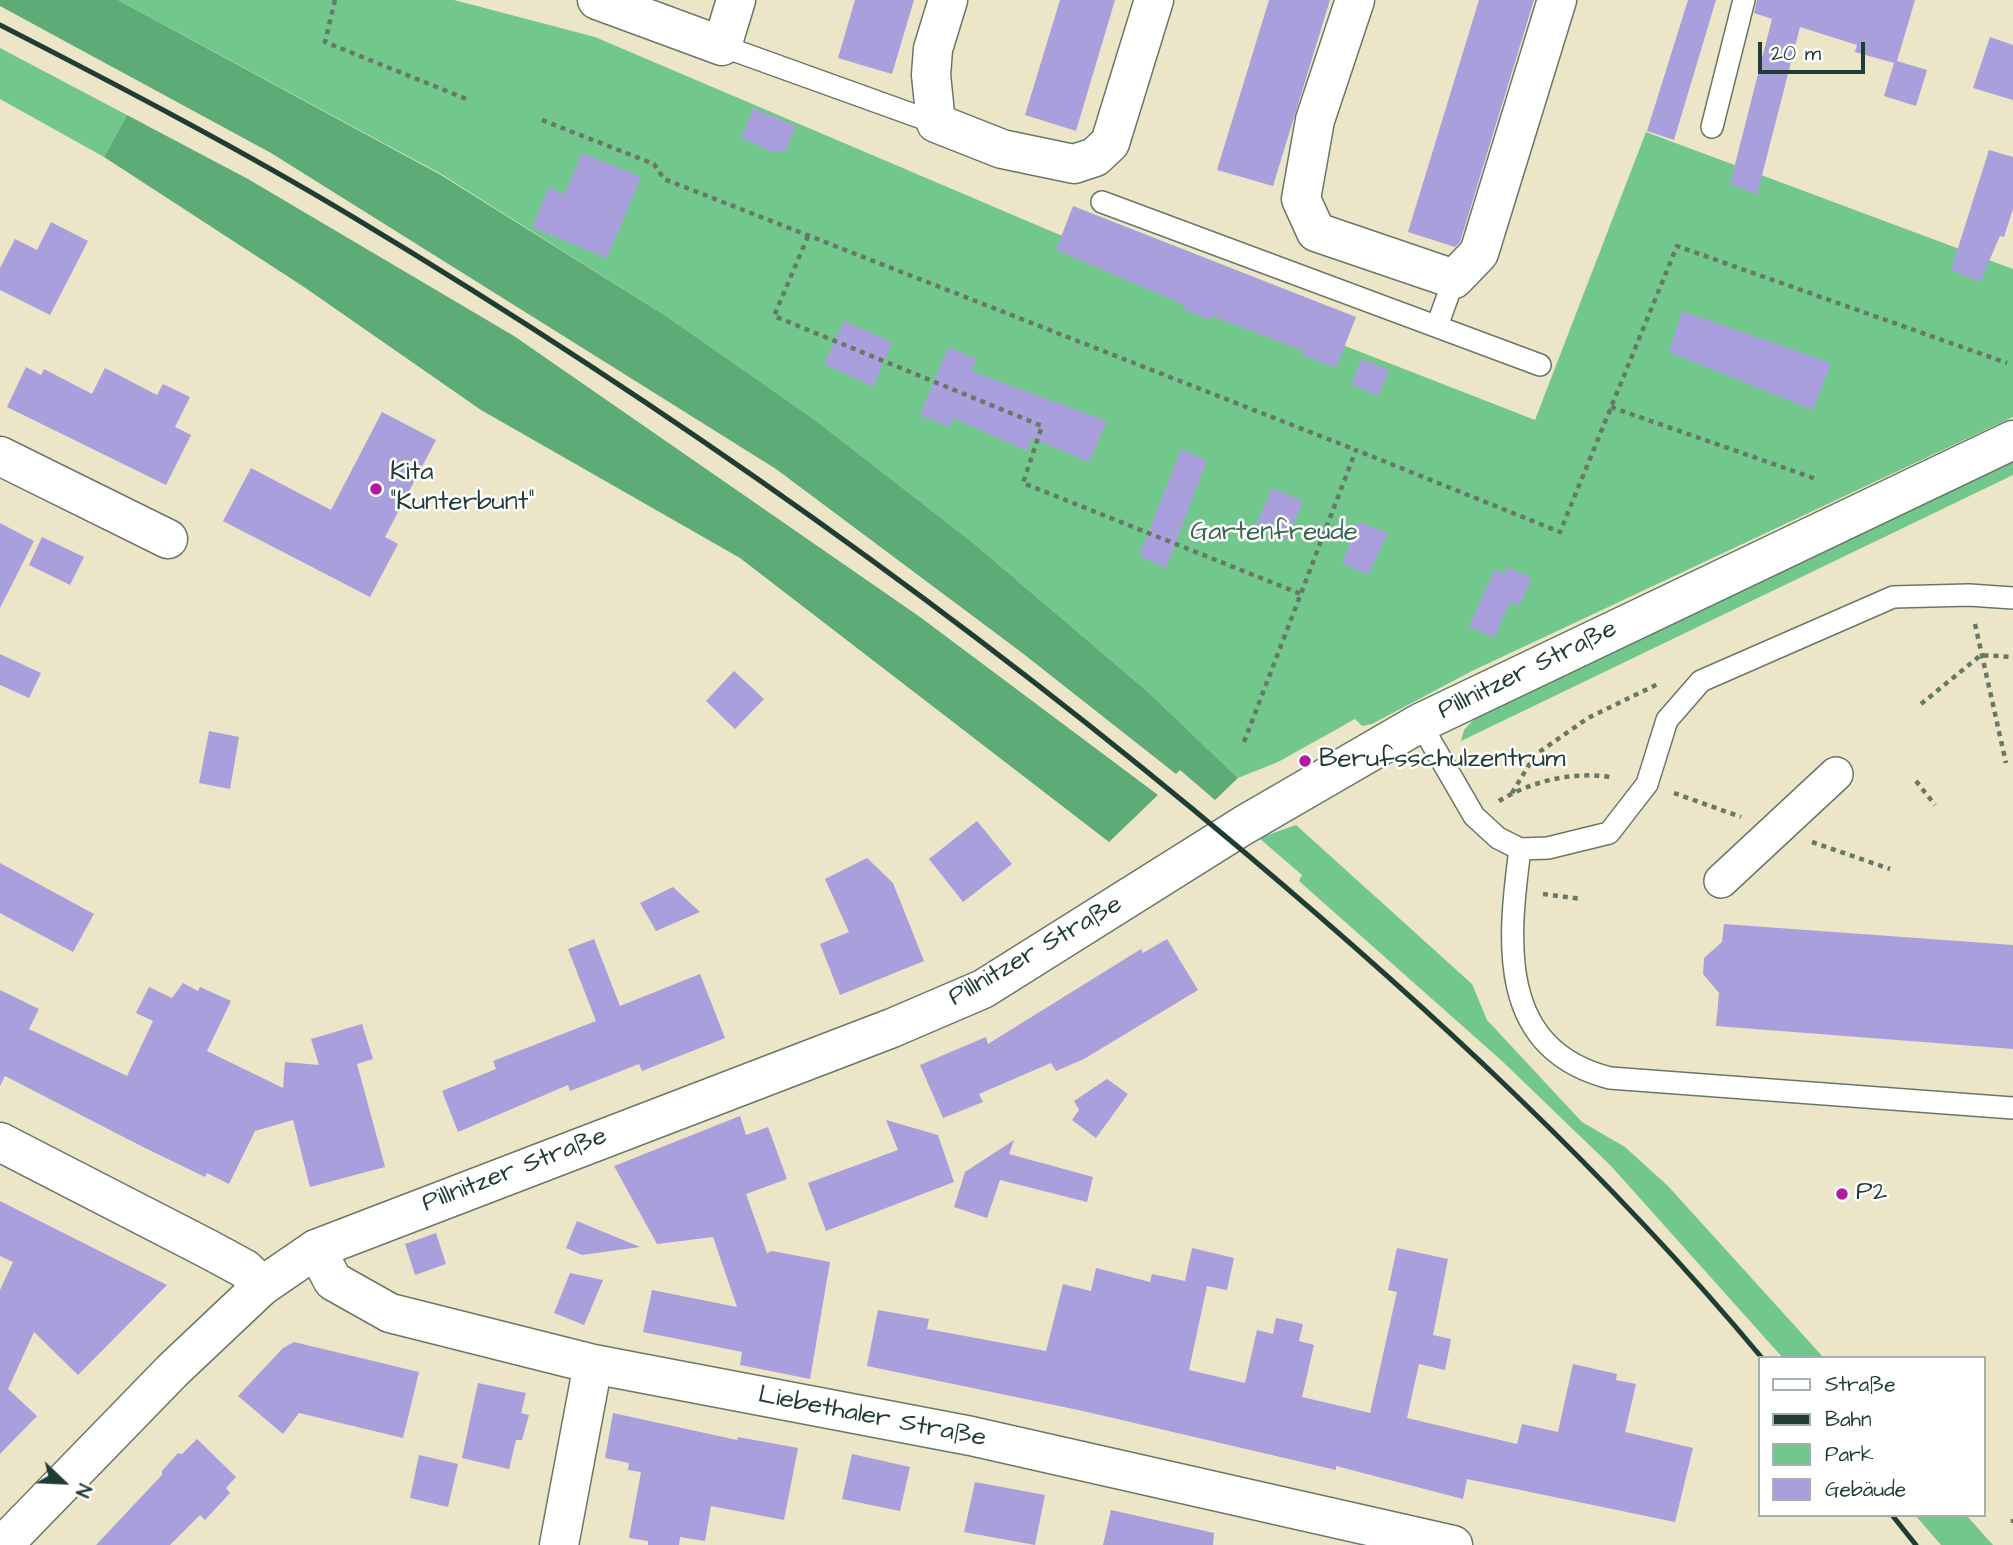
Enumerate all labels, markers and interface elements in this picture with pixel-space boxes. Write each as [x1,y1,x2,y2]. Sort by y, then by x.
scale bar [1761,28,1868,72]
text: 20 m [1771,39,1821,68]
place label: Kita "Kunterbunt" [390,458,534,520]
marker: Kita "Kunterbunt" [368,481,384,497]
park label: Gartenfreude [1190,518,1358,550]
street label: Pillnitzer Straße [1433,614,1623,728]
place label: Berufsschulzentrum [1319,745,1565,777]
marker: Berufsschulzentrum [1297,753,1313,769]
street label: Pillnitzer Straße [944,890,1128,1014]
street label: Pillnitzer Straße [418,1121,612,1221]
place label: P2 [1856,1178,1887,1210]
marker: P2 [1834,1186,1850,1202]
legend [1758,1356,1985,1517]
text: Straße [1825,1370,1896,1399]
street label: Liebethaler Straße [755,1381,989,1455]
text: Bahn [1825,1405,1872,1434]
text: Park [1825,1440,1874,1469]
north arrow [28,1447,98,1517]
text: Gebäude [1825,1475,1906,1504]
text: N [68,1480,98,1501]

